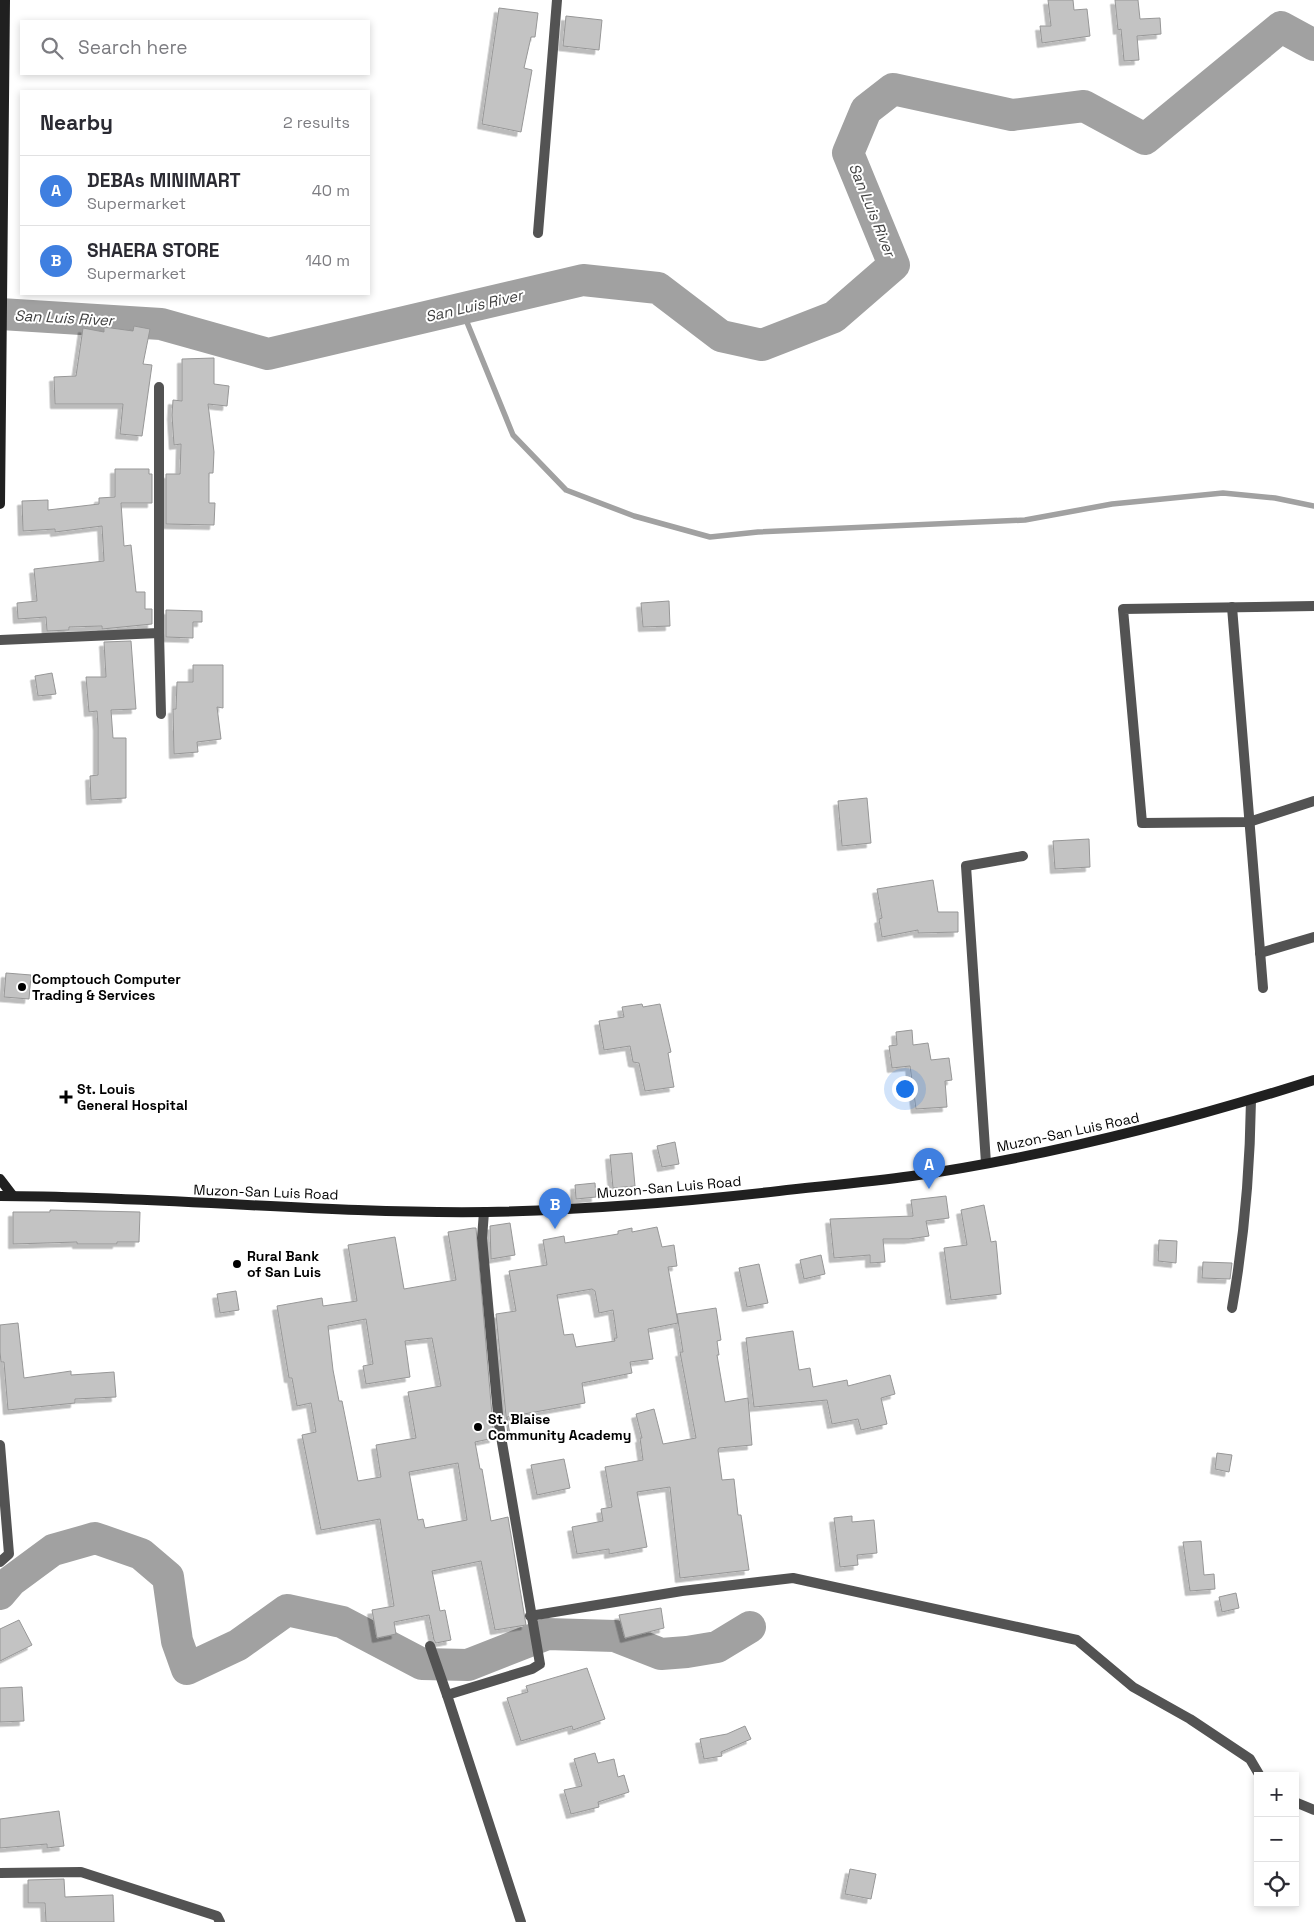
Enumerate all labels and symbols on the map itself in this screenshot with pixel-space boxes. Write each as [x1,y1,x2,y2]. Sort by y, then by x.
water label: San Luis River [845,160,900,261]
water label: San Luis River [423,285,526,326]
water label: San Luis River [14,305,115,330]
place label: Comptouch Computer Trading & Services [32,970,181,1004]
marker: Comptouch Computer Trading & Services [16,981,28,993]
your location [892,1076,918,1102]
place label: St. Louis General Hospital [77,1080,188,1114]
marker: St. Louis General Hospital [59,1090,73,1104]
street label: Muzon-San Luis Road [995,1108,1141,1156]
pin: A [913,1148,945,1189]
street label: Muzon-San Luis Road [596,1172,742,1202]
street label: Muzon-San Luis Road [193,1180,339,1204]
pin: B [539,1188,571,1229]
place label: Rural Bank of San Luis [247,1247,321,1281]
marker: Rural Bank of San Luis [231,1258,243,1270]
place label: St. Blaise Community Academy [488,1410,631,1444]
marker: St. Blaise Community Academy [472,1421,484,1433]

